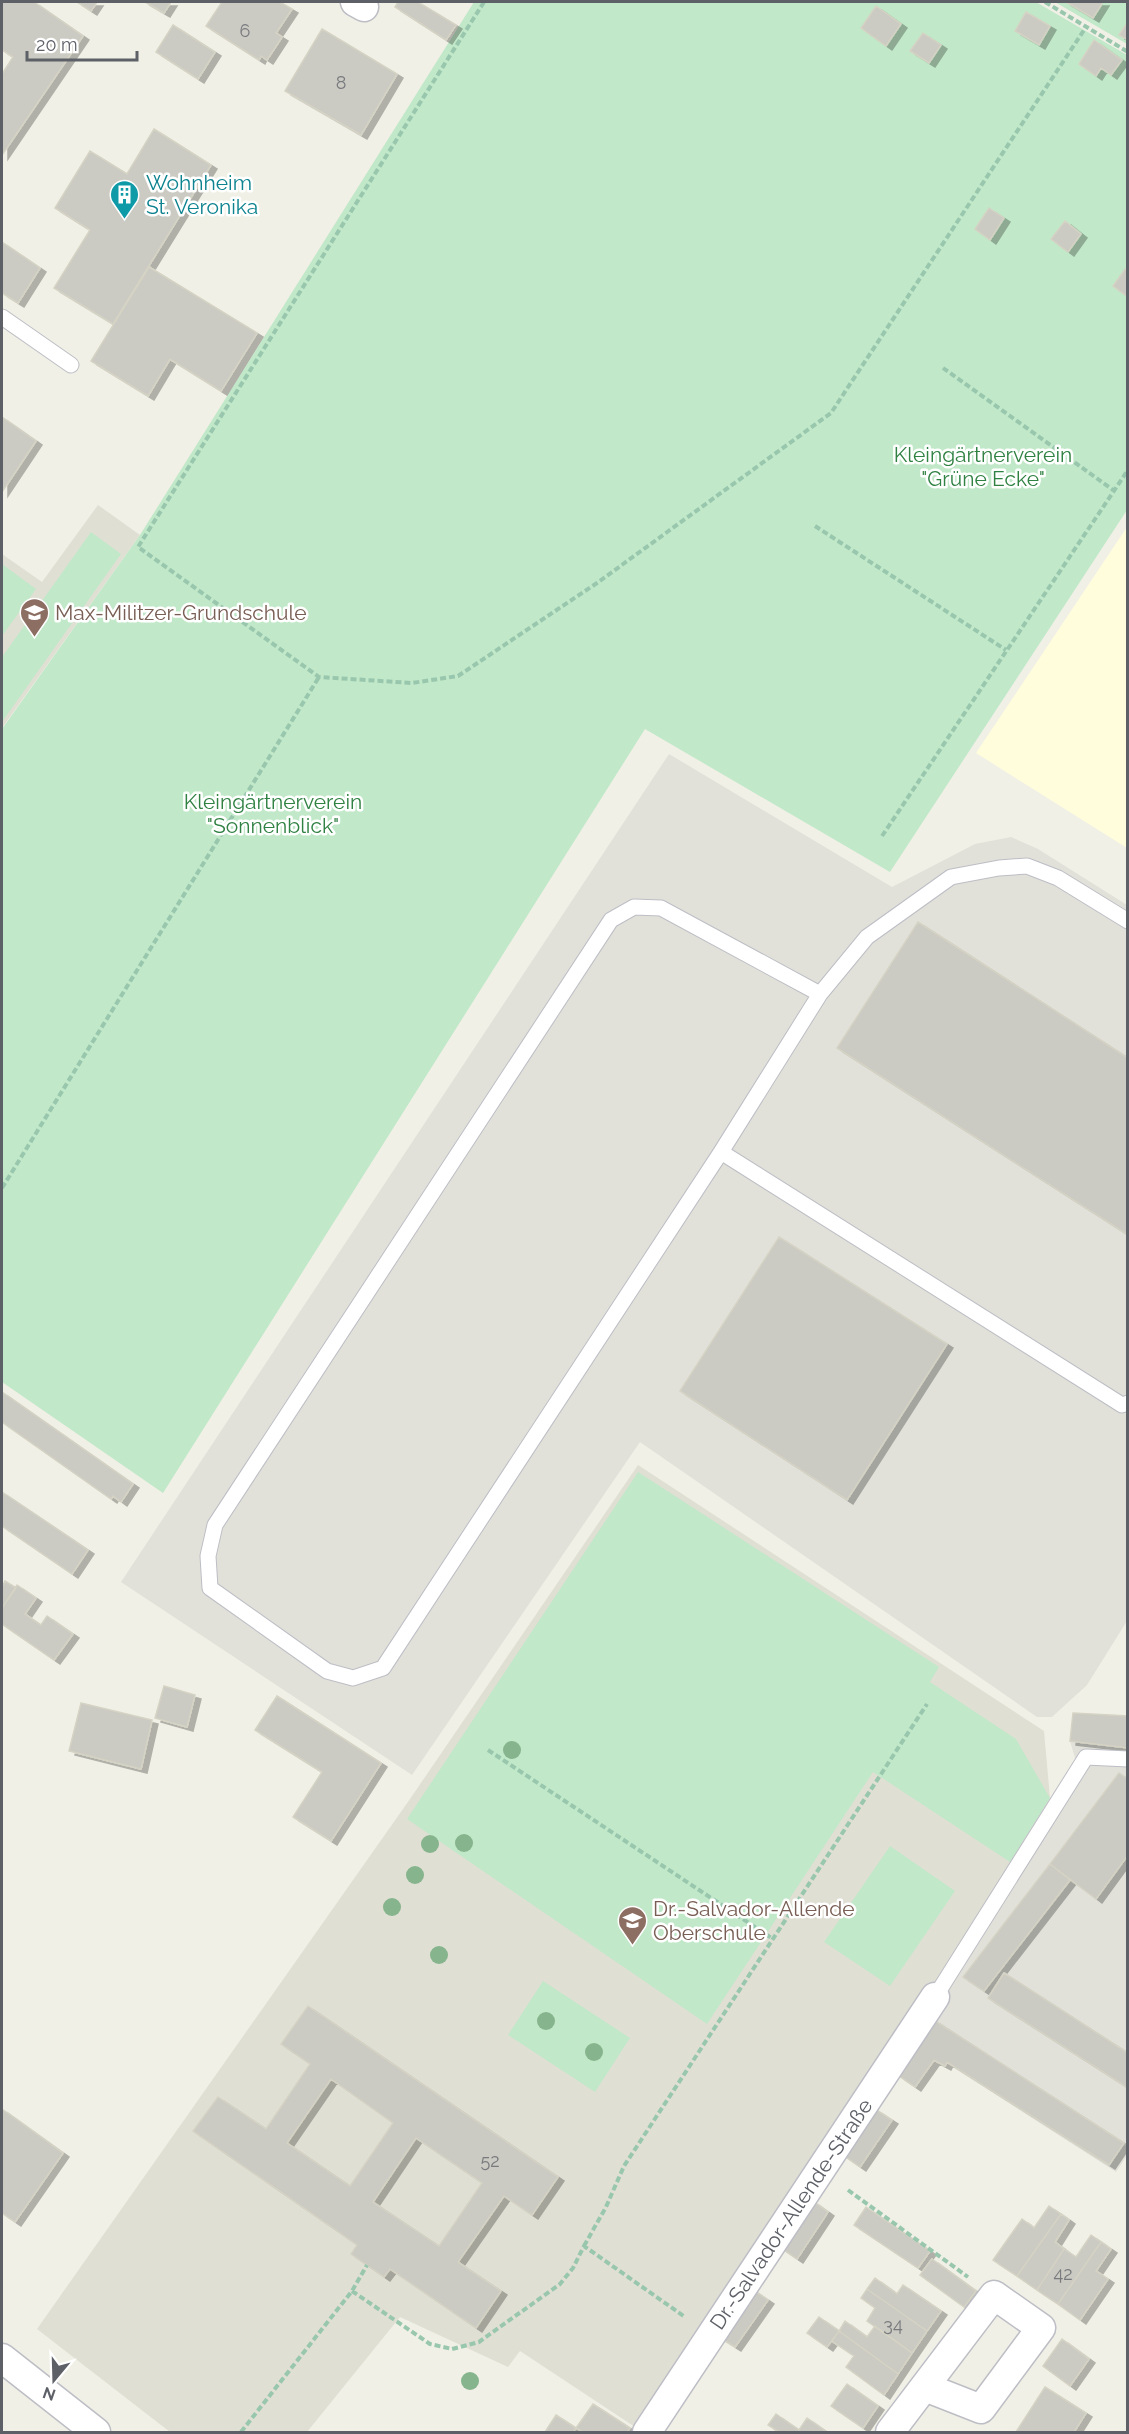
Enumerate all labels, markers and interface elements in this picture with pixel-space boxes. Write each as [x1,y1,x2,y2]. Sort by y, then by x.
house number: 6 [240,20,251,41]
scale bar [27,24,136,62]
text: 20 m [36,34,78,55]
house number: 8 [336,72,346,93]
place label: Wohnheim St. Veronika [146,170,258,219]
building icon: Wohnheim St. Veronika [109,178,141,220]
park label: Kleingärtnerverein "Grüne Ecke" [894,442,1072,491]
school or university icon: Max-Militzer-Grundschule [18,596,50,638]
place label: Max-Militzer-Grundschule [55,600,307,625]
park label: Kleingärtnerverein "Sonnenblick" [184,789,362,838]
place label: Dr.-Salvador-Allende Oberschule [653,1896,855,1945]
school or university icon: Dr.-Salvador-Allende Oberschule [616,1904,648,1946]
street label: Dr.-Salvador-Allende-Straße [704,2094,878,2334]
house number: 52 [480,2150,500,2171]
house number: 42 [1053,2263,1073,2284]
house number: 34 [883,2314,903,2335]
north arrow [24,2350,84,2410]
text: N [40,2383,58,2405]

